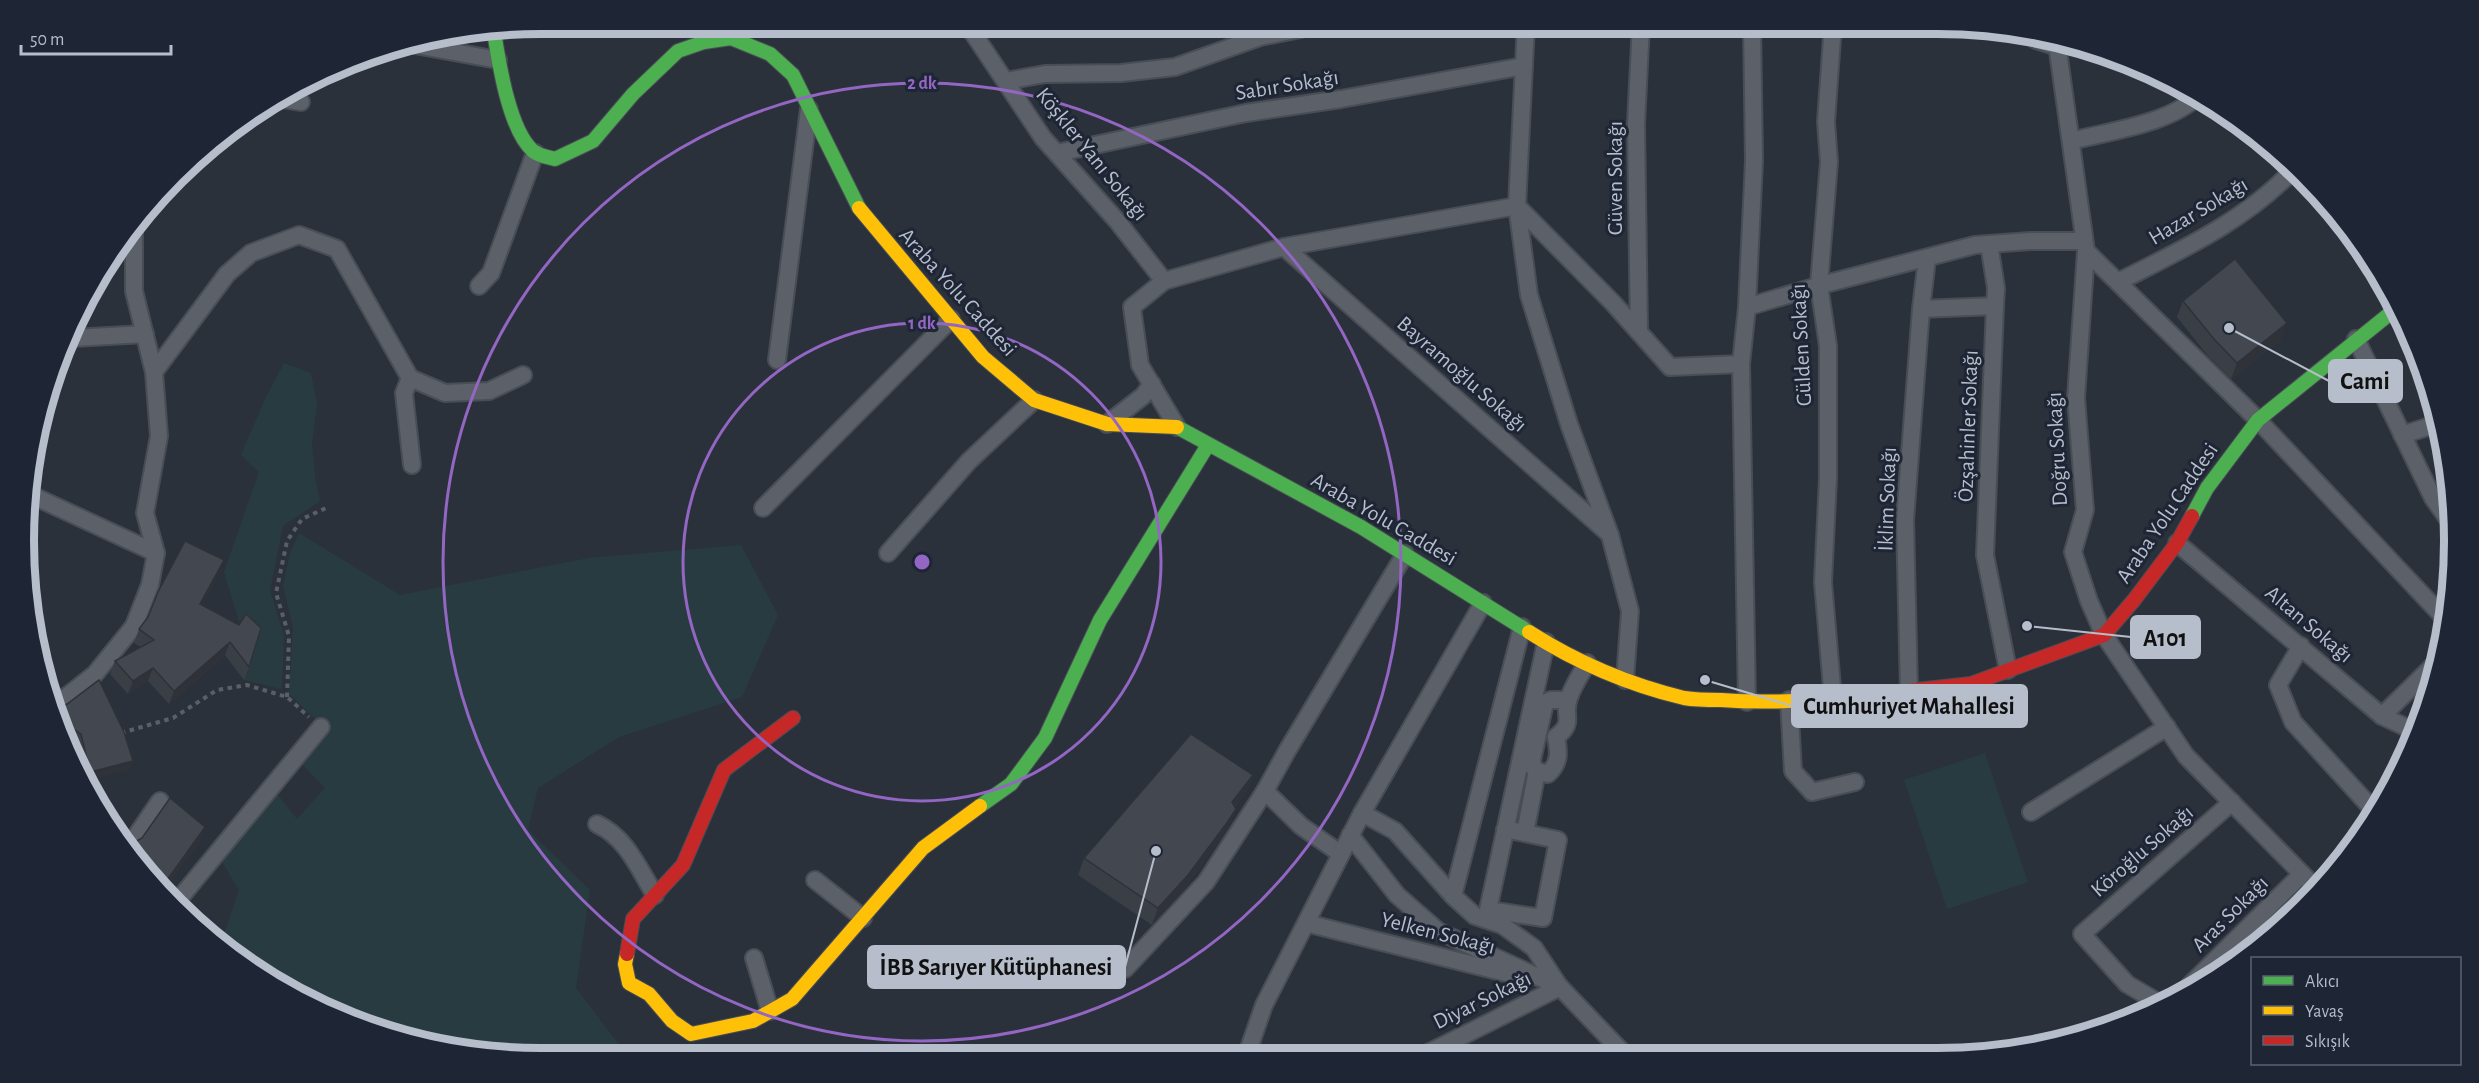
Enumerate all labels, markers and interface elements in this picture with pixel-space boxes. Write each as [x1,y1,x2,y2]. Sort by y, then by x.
scale bar [21,18,171,56]
text: 50 m [30,31,64,49]
street label: Sabır Sokağı [1234,66,1340,104]
text: 2 dk [907,75,937,93]
street label: Köşkler Yanı Sokağı [1032,83,1152,225]
street label: Güven Sokağı [1604,121,1626,235]
street label: Hazar Sokağı [2145,173,2251,249]
street label: Araba Yolu Caddesi [895,224,1021,360]
street label: Gülden Sokağı [1787,283,1815,407]
street label: Bayramoğlu Sokağı [1393,312,1531,436]
text: 1 dk [908,315,936,333]
street label: Özşahinler Sokağı [1954,350,1982,502]
callout: Cami [2329,360,2402,402]
text: Cami [2340,370,2390,394]
street label: Doğru Sokağı [2043,391,2071,507]
street label: Araba Yolu Caddesi [2112,439,2222,587]
street label: İklim Sokağı [1874,446,1900,552]
street label: Araba Yolu Caddesi [1308,468,1460,570]
centre of rings [912,552,932,572]
street label: Altan Sokağı [2261,581,2357,667]
callout: A101 [2131,616,2200,658]
text: A101 [2143,627,2187,651]
callout: Cumhuriyet Mahallesi [1792,685,2027,727]
text: Cumhuriyet Mahallesi [1803,695,2015,719]
street label: Köroğlu Sokağı [2087,801,2197,901]
street label: Aras Sokağı [2188,872,2272,956]
street label: Yelken Sokağı [1379,908,1497,958]
callout: İBB Sarıyer Kütüphanesi [868,946,1125,988]
text: İBB Sarıyer Kütüphanesi [880,953,1112,980]
legend [2251,957,2461,1065]
street label: Diyar Sokağı [1430,967,1534,1033]
text: Akıcı [2305,973,2339,991]
text: Yavaş [2305,1003,2344,1021]
text: Sıkışık [2305,1033,2350,1051]

